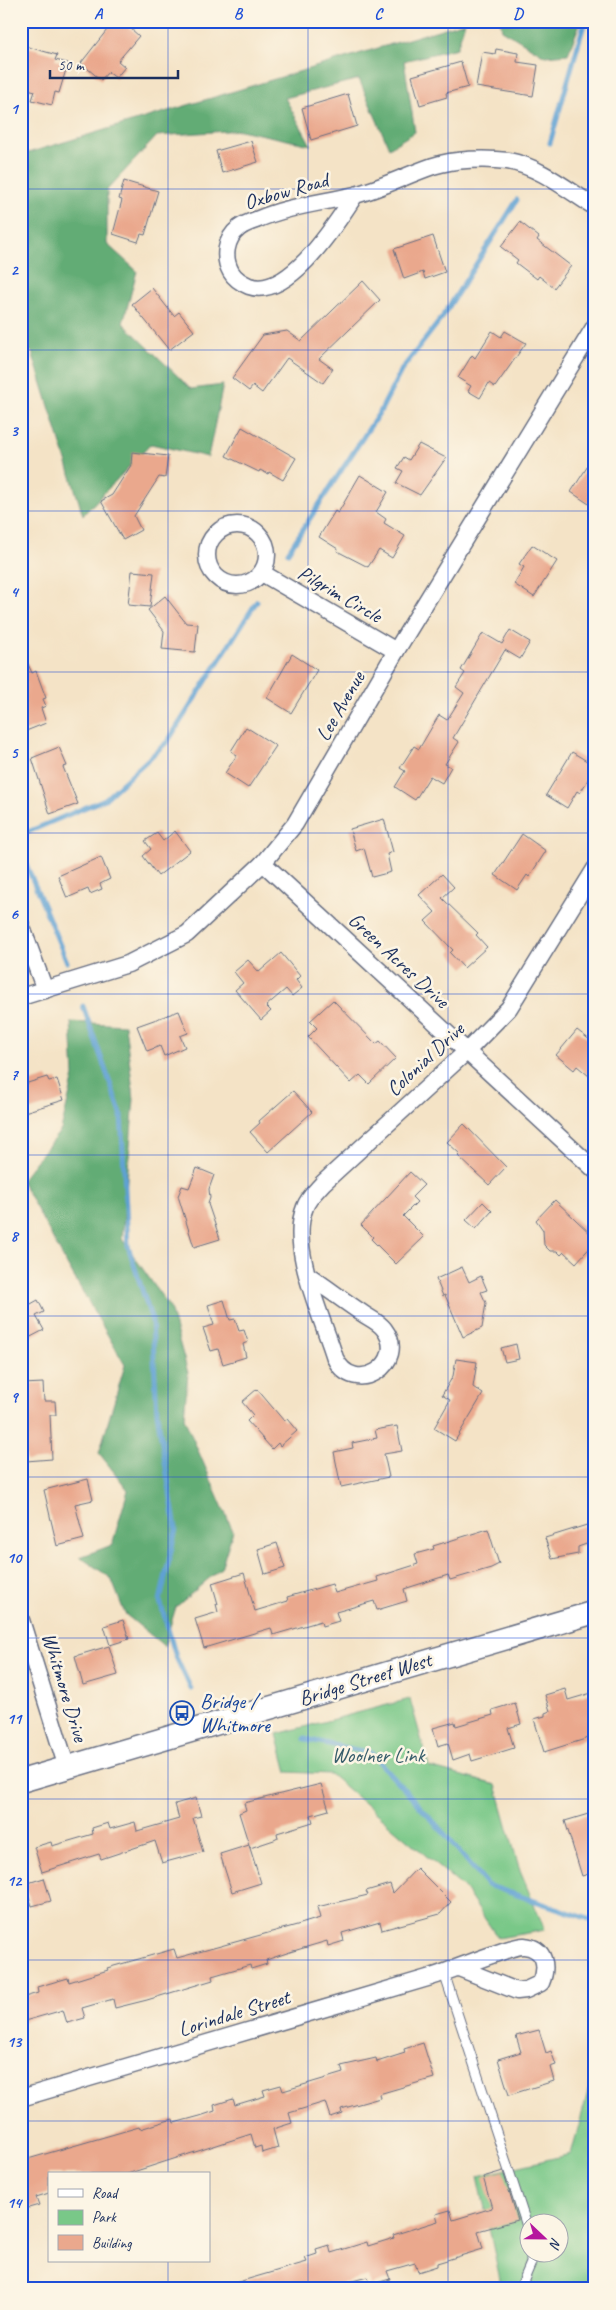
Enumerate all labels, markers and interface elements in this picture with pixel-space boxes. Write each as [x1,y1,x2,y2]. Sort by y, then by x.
text: A [94,4,104,24]
text: B [234,4,244,24]
text: C [374,4,384,24]
text: D [513,4,524,24]
scale bar [50,48,178,80]
text: 50 m [58,56,85,75]
text: 1 [10,99,19,119]
street label: Oxbow Road [241,166,335,215]
text: 2 [10,260,19,280]
text: 3 [10,421,19,441]
street label: Pilgrim Circle [293,560,389,630]
text: 4 [10,582,19,602]
street label: Lee Avenue [310,666,371,745]
text: 5 [11,743,20,763]
text: 6 [10,904,19,924]
street label: Green Acres Drive [343,907,456,1014]
street label: Colonial Drive [381,1016,470,1102]
text: 7 [10,1065,19,1085]
text: 8 [10,1226,19,1246]
text: 9 [10,1387,19,1407]
text: 10 [7,1548,23,1568]
street label: Whitmore Drive [36,1629,94,1746]
street label: Bridge Street West [296,1646,436,1711]
place label: Bridge / Whitmore [200,1688,271,1738]
bus stop icon: Bridge / Whitmore [169,1700,195,1726]
text: 11 [7,1709,23,1729]
park label: Woolner Link [332,1742,426,1768]
text: 12 [7,1871,23,1891]
street label: Lorindale Street [175,1983,295,2042]
text: 13 [7,2032,23,2052]
legend [48,2172,210,2262]
text: Road [92,2184,119,2203]
text: 14 [7,2193,23,2213]
text: Park [92,2208,117,2227]
north arrow [518,2212,568,2262]
text: Building [92,2234,132,2253]
text: N [545,2235,565,2252]

